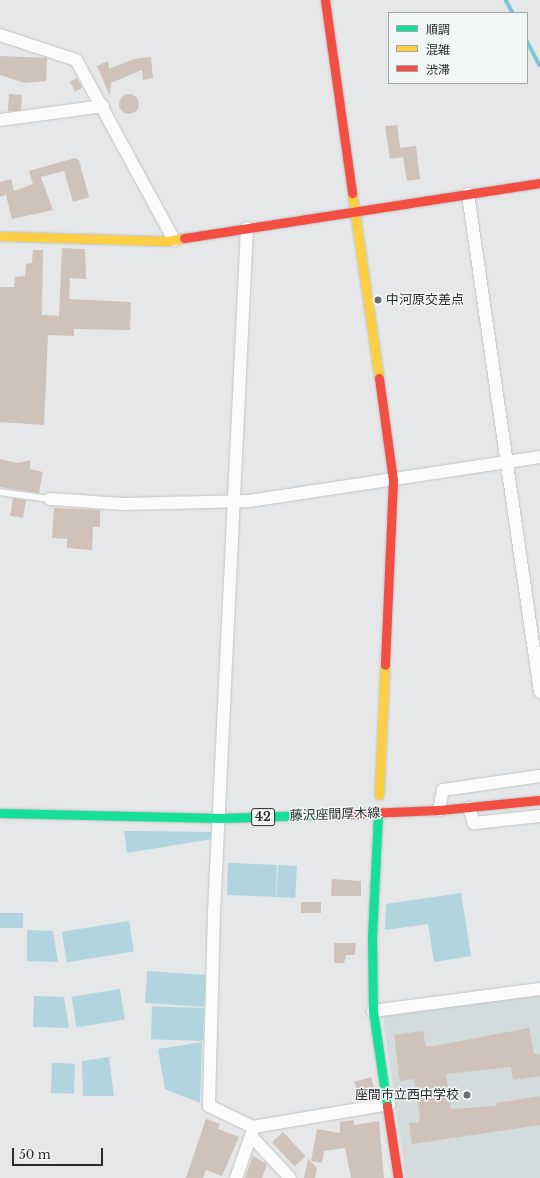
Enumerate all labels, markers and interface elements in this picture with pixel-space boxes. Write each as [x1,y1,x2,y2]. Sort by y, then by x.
legend [388,12,528,84]
text: 順調 [426,22,450,37]
text: 混雑 [426,42,450,57]
text: 渋滞 [426,62,450,77]
place label: 中河原交差点 [386,292,464,308]
marker: 中河原交差点 [373,295,383,305]
street label: 藤沢座間厚木線 [289,806,381,824]
road number: 42 [251,807,275,827]
place label: 座間市立西中学校 [355,1087,459,1103]
marker: 座間市立西中学校 [462,1090,472,1100]
scale bar [14,1140,105,1166]
text: 50 m [19,1147,51,1162]

